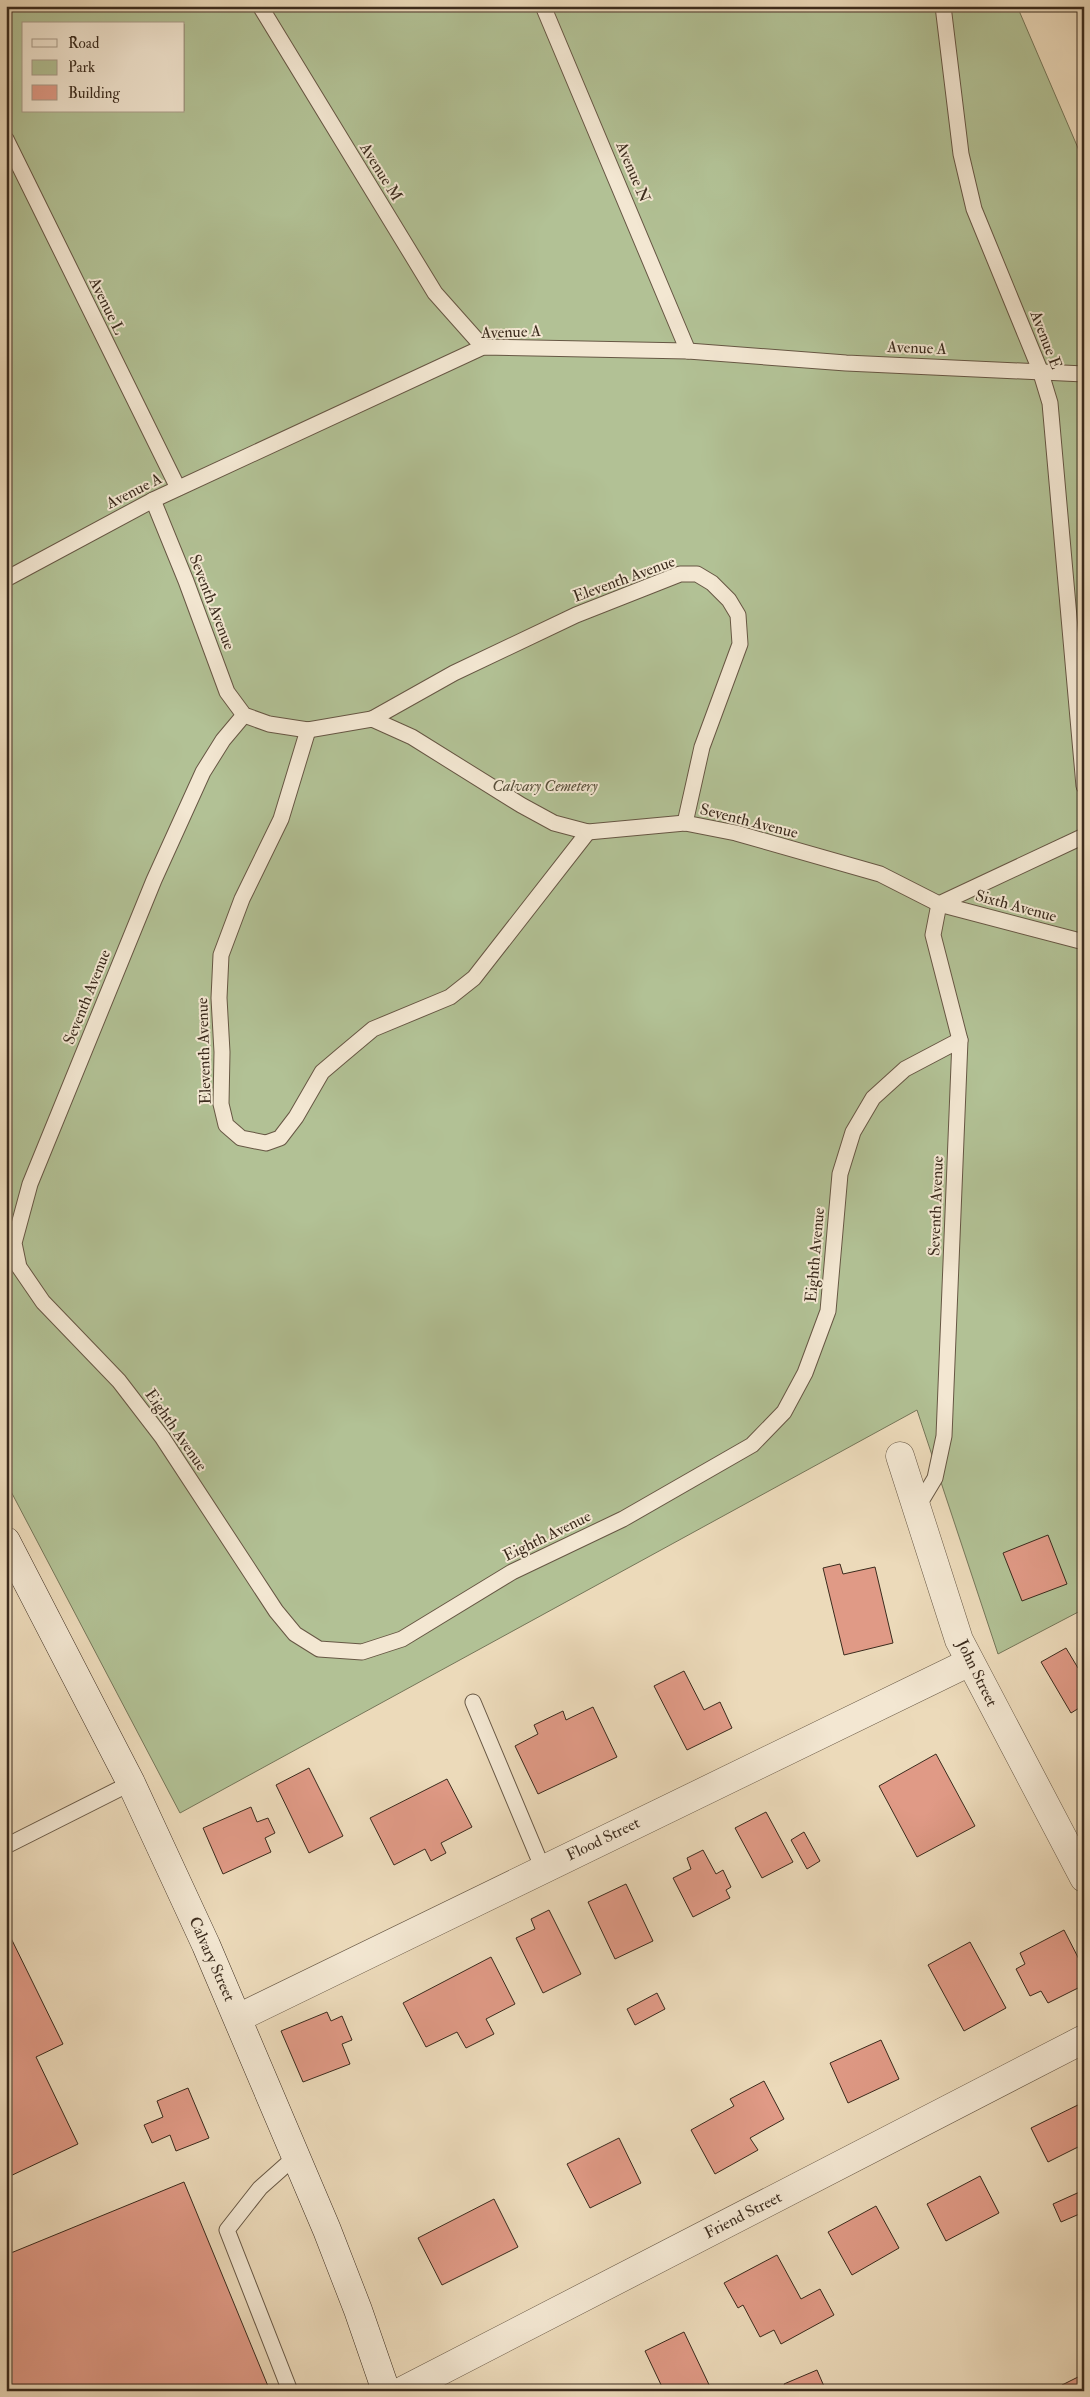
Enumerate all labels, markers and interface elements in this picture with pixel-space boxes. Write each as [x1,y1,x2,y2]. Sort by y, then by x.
legend [22,22,185,112]
text: Road [68,34,100,53]
text: Park [68,58,95,77]
text: Building [68,84,120,103]
street label: Avenue M [355,138,407,205]
street label: Avenue N [611,138,655,206]
street label: Avenue L [84,273,130,338]
street label: Avenue E [1025,307,1066,372]
street label: Avenue A [480,321,541,343]
street label: Avenue A [886,337,947,359]
street label: Avenue A [102,469,165,514]
street label: Eleventh Avenue [570,551,678,607]
street label: Seventh Avenue [185,552,239,653]
park label: Calvary Cemetery [492,776,598,796]
street label: Seventh Avenue [698,799,800,843]
street label: Sixth Avenue [973,886,1059,927]
street label: Seventh Avenue [59,946,115,1047]
street label: Eleventh Avenue [192,997,216,1105]
street label: Seventh Avenue [924,1155,948,1257]
street label: Eighth Avenue [801,1206,829,1303]
street label: Eighth Avenue [141,1385,212,1475]
street label: Eighth Avenue [500,1506,594,1566]
street label: John Street [951,1635,1002,1710]
street label: Flood Street [563,1813,643,1865]
street label: Calvary Street [184,1914,240,2004]
street label: Friend Street [701,2187,785,2243]

